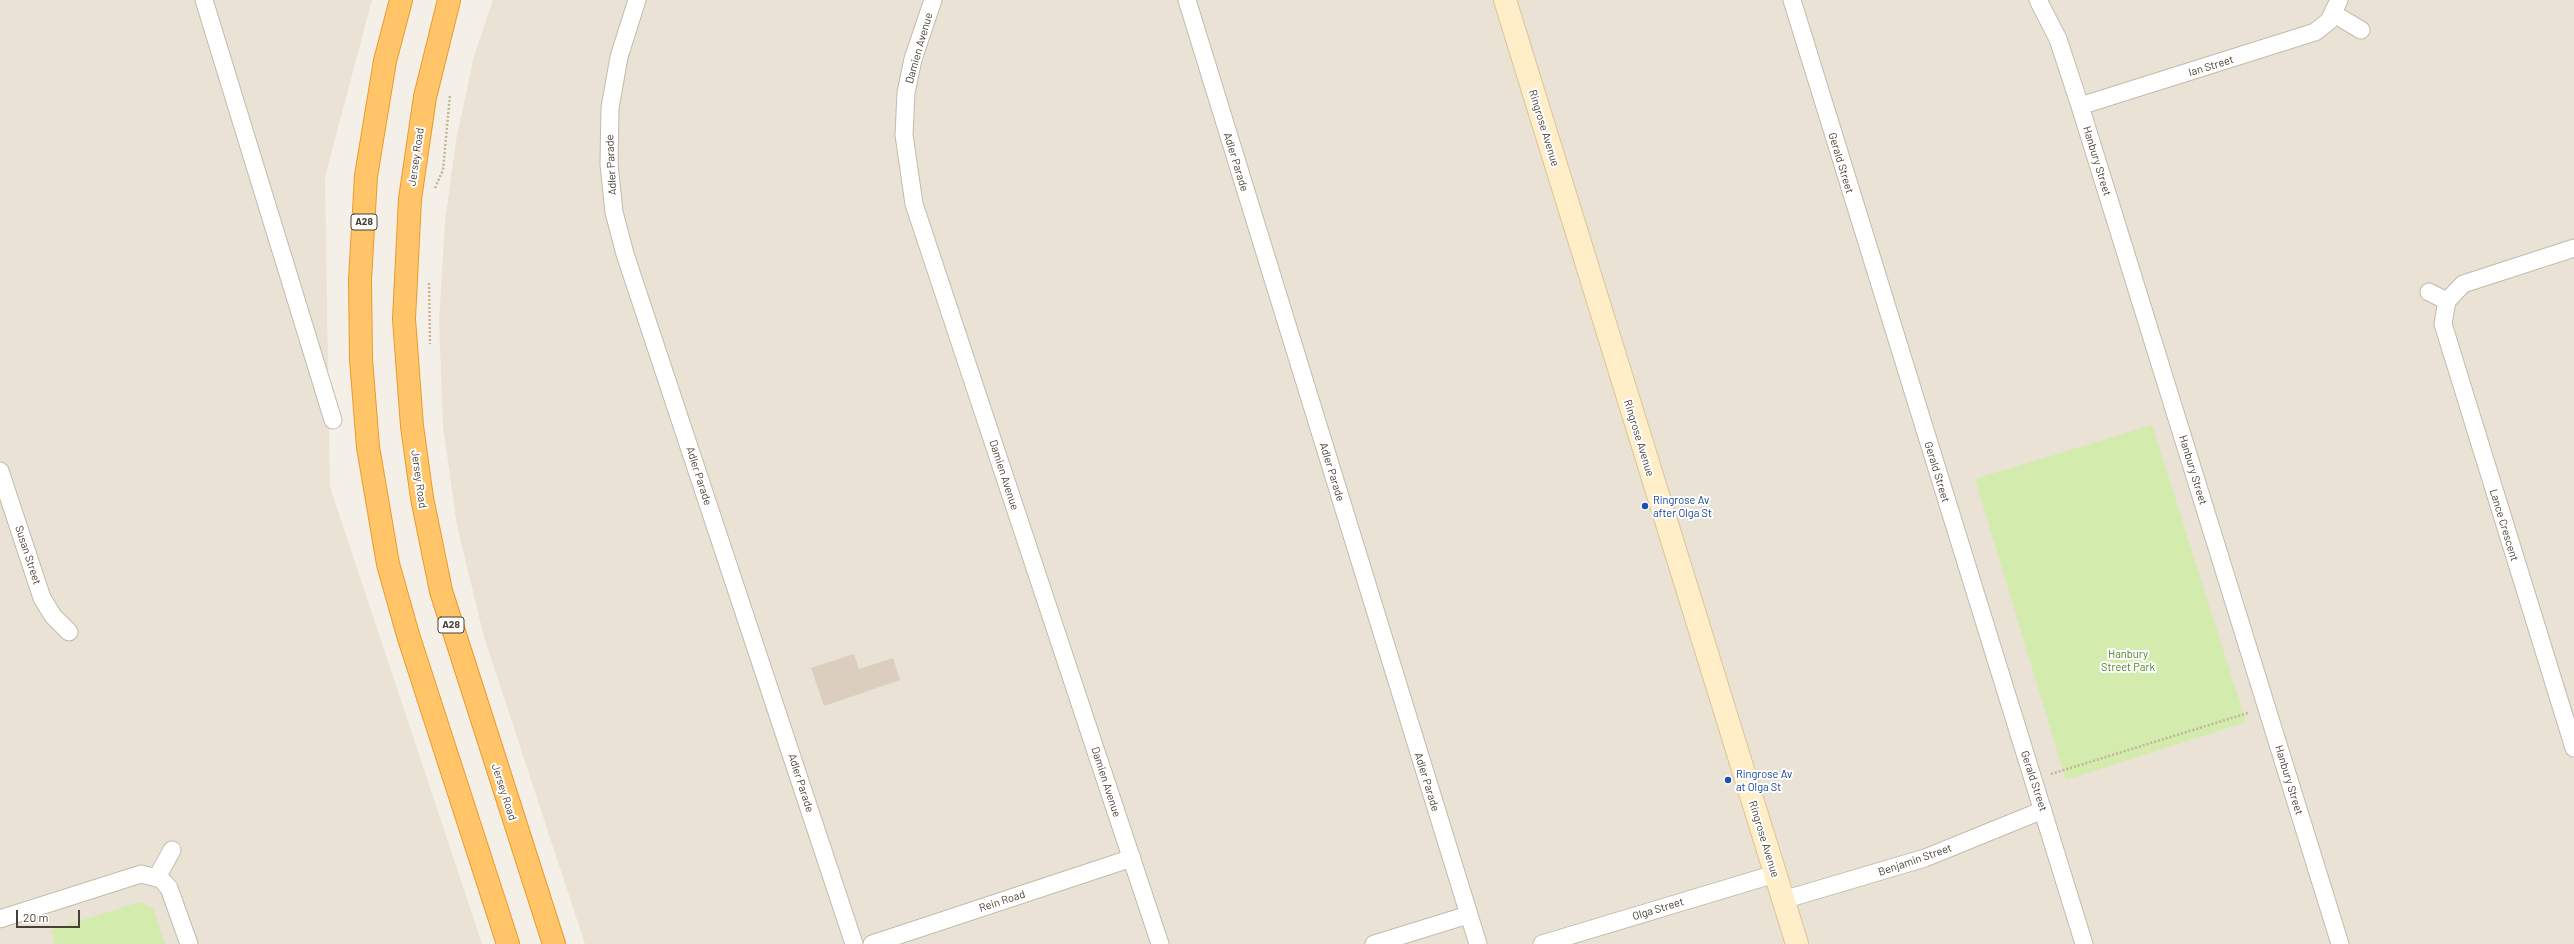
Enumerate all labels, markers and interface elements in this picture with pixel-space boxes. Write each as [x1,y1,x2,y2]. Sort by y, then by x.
street label: Damien Avenue [903,11,935,85]
street label: Ian Street [2187,53,2235,79]
street label: Ringrose Avenue [1526,88,1562,168]
street label: Hanbury Street [2080,125,2114,197]
street label: Jersey Road [405,127,427,187]
street label: Adler Parade [1221,131,1251,193]
street label: Gerald Street [1825,131,1857,195]
street label: Adler Parade [603,134,619,196]
road number: A28 [351,214,377,230]
street label: Ringrose Avenue [1621,398,1657,478]
street label: Hanbury Street [2176,434,2210,506]
street label: Damien Avenue [986,438,1022,512]
street label: Gerald Street [1921,440,1953,504]
street label: Adler Parade [1317,441,1347,503]
street label: Adler Parade [683,445,715,507]
street label: Jersey Road [408,449,430,509]
street label: Lance Crescent [2487,487,2521,563]
place label: Ringrose Av after Olga St [1653,493,1712,519]
marker: Ringrose Av after Olga St [1640,501,1650,511]
street label: Susan Street [12,524,44,586]
road number: A28 [438,617,464,633]
park label: Hanbury Street Park [2101,647,2155,673]
street label: Hanbury Street [2272,744,2306,816]
street label: Damien Avenue [1088,745,1124,819]
street label: Gerald Street [2018,749,2050,813]
street label: Adler Parade [1412,751,1442,813]
street label: Adler Parade [785,752,817,814]
street label: Jersey Road [489,762,519,822]
place label: Ringrose Av at Olga St [1736,767,1792,793]
marker: Ringrose Av at Olga St [1723,775,1733,785]
street label: Ringrose Avenue [1746,799,1782,879]
street label: Benjamin Street [1876,841,1954,879]
street label: Rein Road [977,887,1027,915]
street label: Olga Street [1631,895,1685,923]
scale bar [18,902,82,928]
text: 20 m [23,910,49,924]

